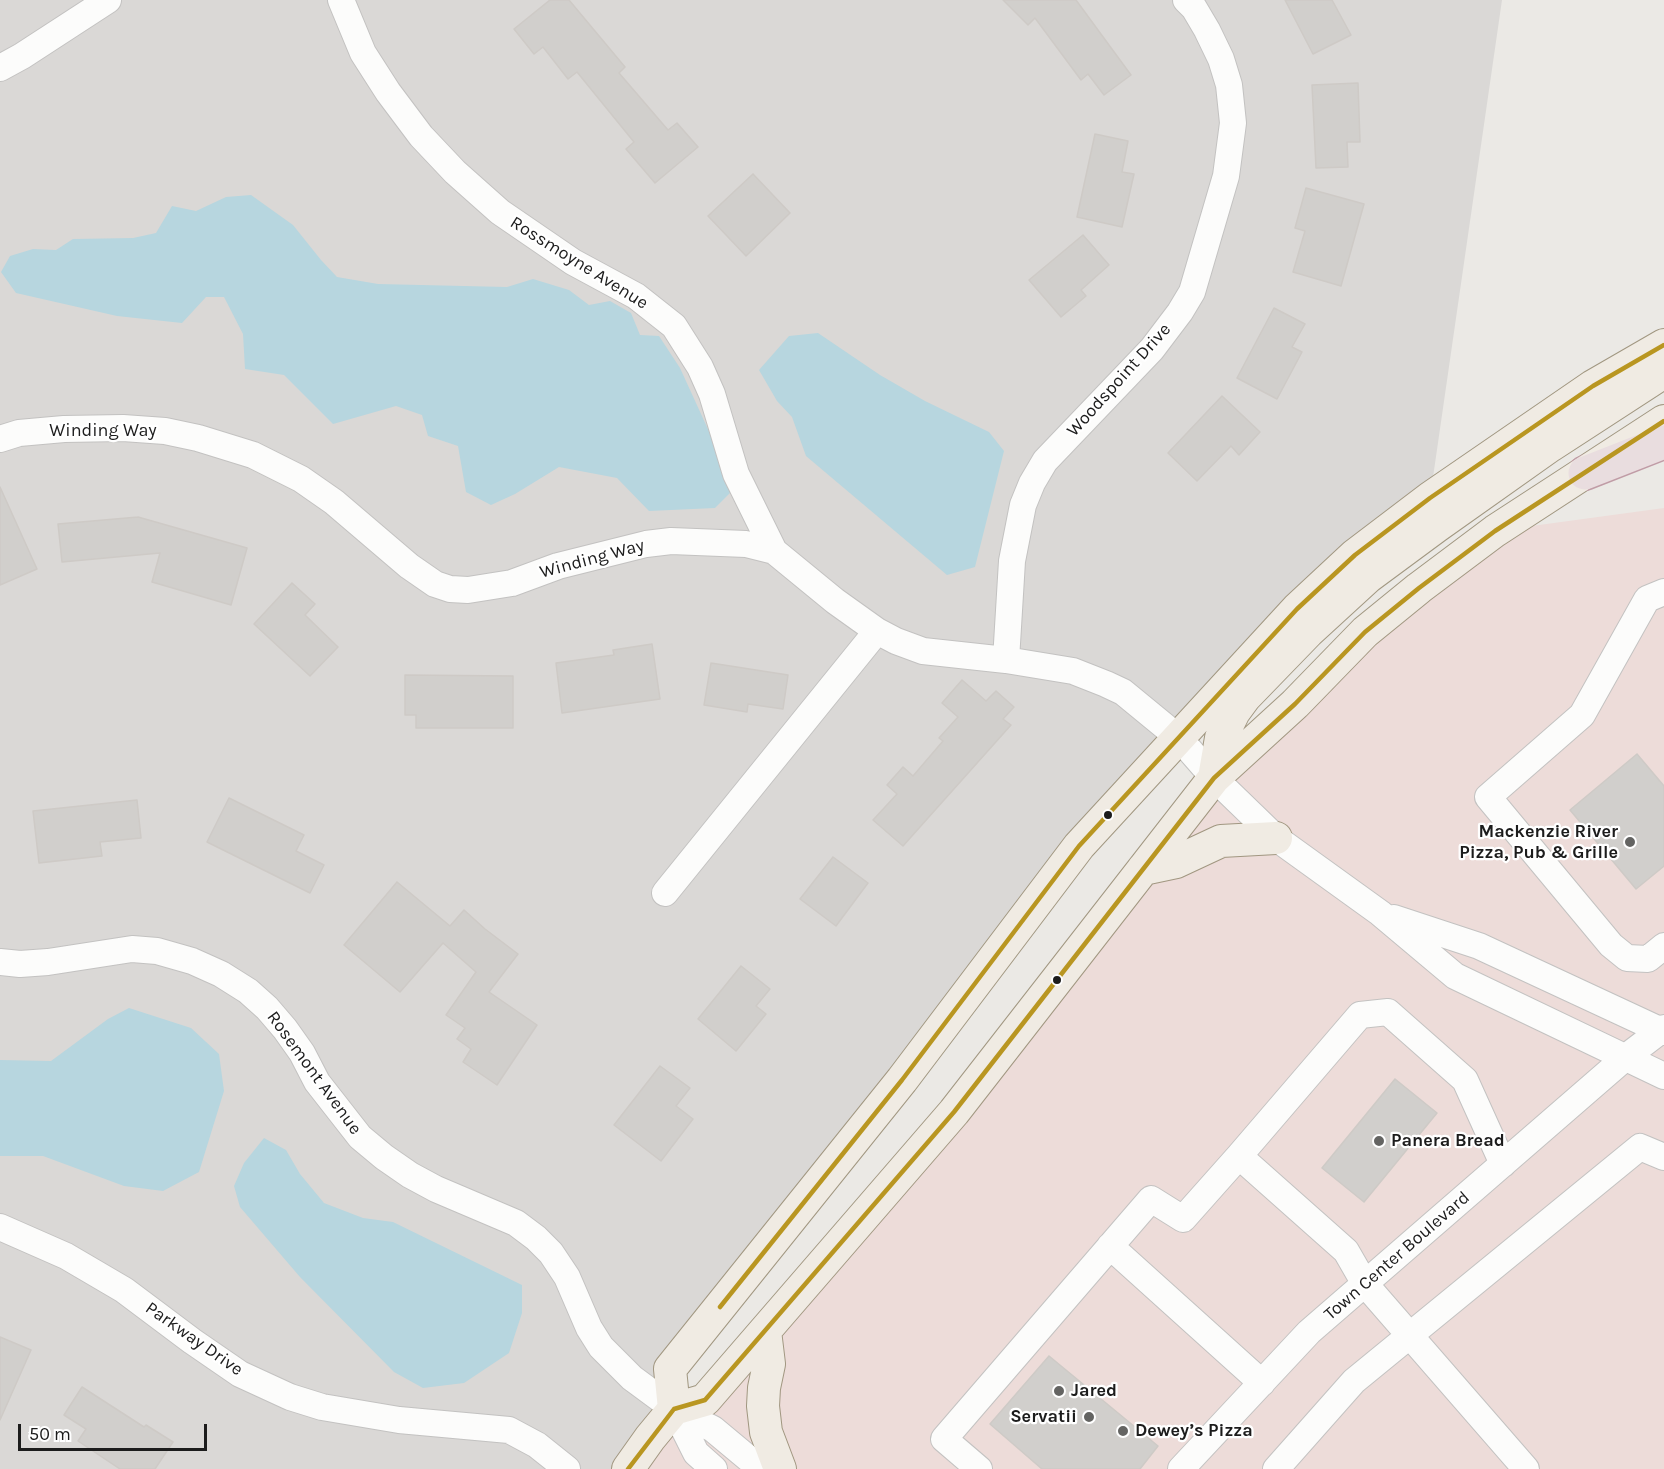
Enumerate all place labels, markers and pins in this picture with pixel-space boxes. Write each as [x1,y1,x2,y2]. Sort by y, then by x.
unlabelled marker [1102,809,1114,821]
place label: Mackenzie River Pizza, Pub & Grille [1459,821,1618,864]
marker: Mackenzie River Pizza, Pub & Grille [1623,835,1637,849]
unlabelled marker [1051,974,1063,986]
place label: Panera Bread [1391,1130,1505,1152]
marker: Panera Bread [1372,1134,1386,1148]
place label: Jared [1071,1380,1117,1402]
marker: Jared [1052,1384,1066,1398]
place label: Servatii [1010,1406,1077,1428]
marker: Servatii [1082,1410,1096,1424]
place label: Dewey’s Pizza [1135,1420,1253,1442]
marker: Dewey’s Pizza [1116,1424,1130,1438]

